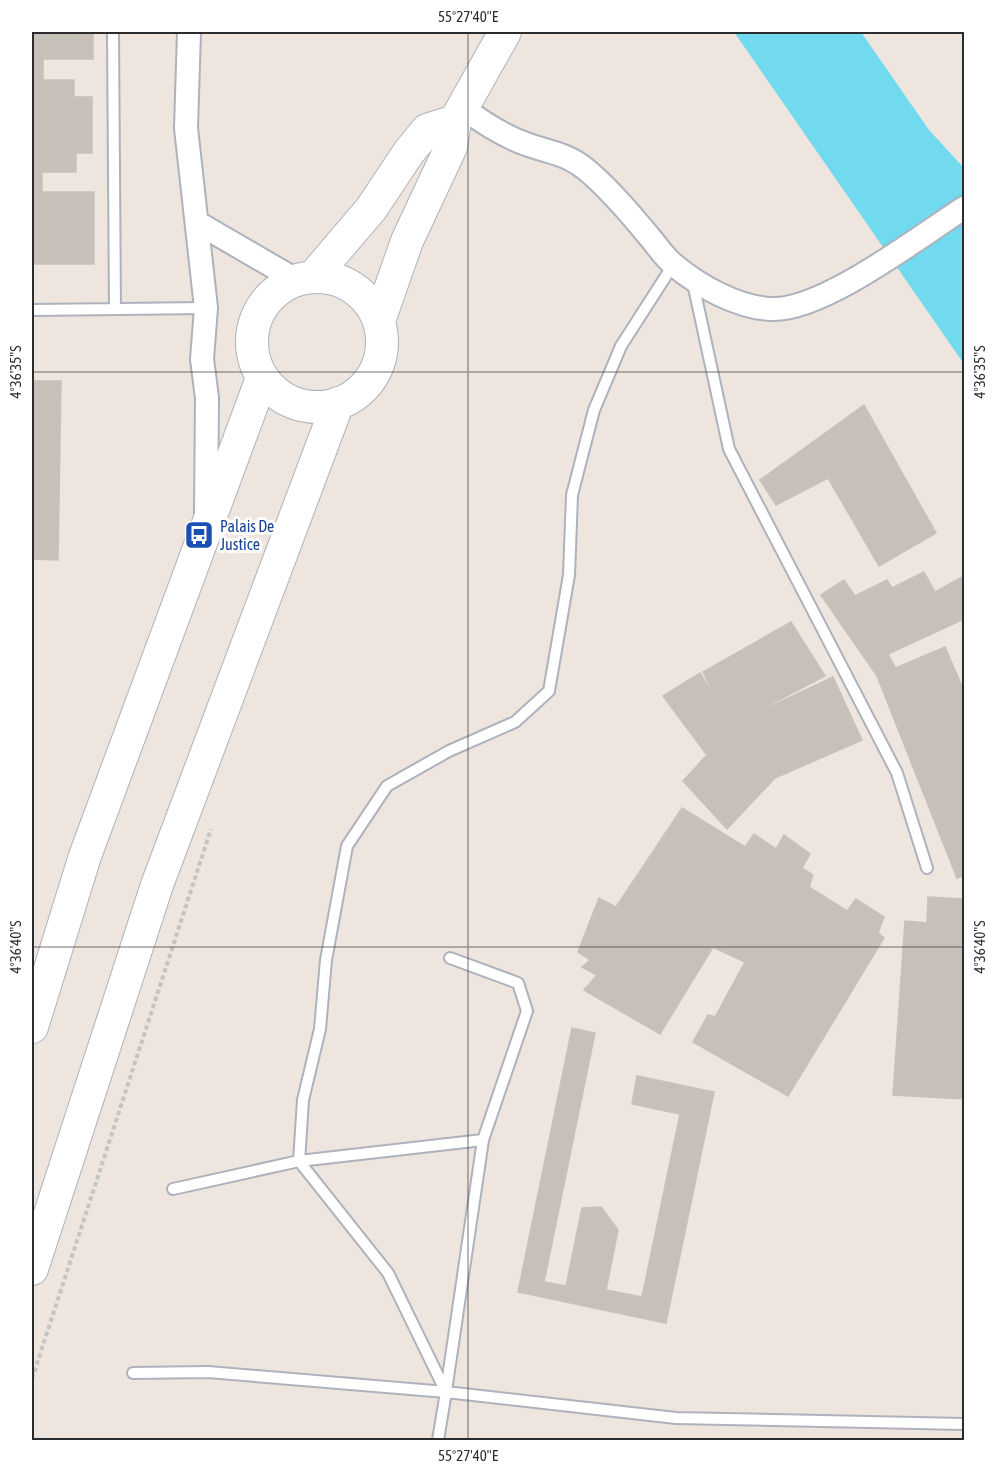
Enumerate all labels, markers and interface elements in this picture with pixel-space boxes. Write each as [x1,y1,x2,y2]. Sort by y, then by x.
text: 55°27'40"E [438,8,499,25]
text: 4°36'35"S [7,345,24,399]
text: 4°36'35"S [971,345,988,399]
place label: Palais De Justice [220,517,274,553]
bus stop icon: Palais De Justice [183,519,215,551]
text: 4°36'40"S [7,920,24,974]
text: 4°36'40"S [971,920,988,974]
text: 55°27'40"E [438,1447,499,1464]

